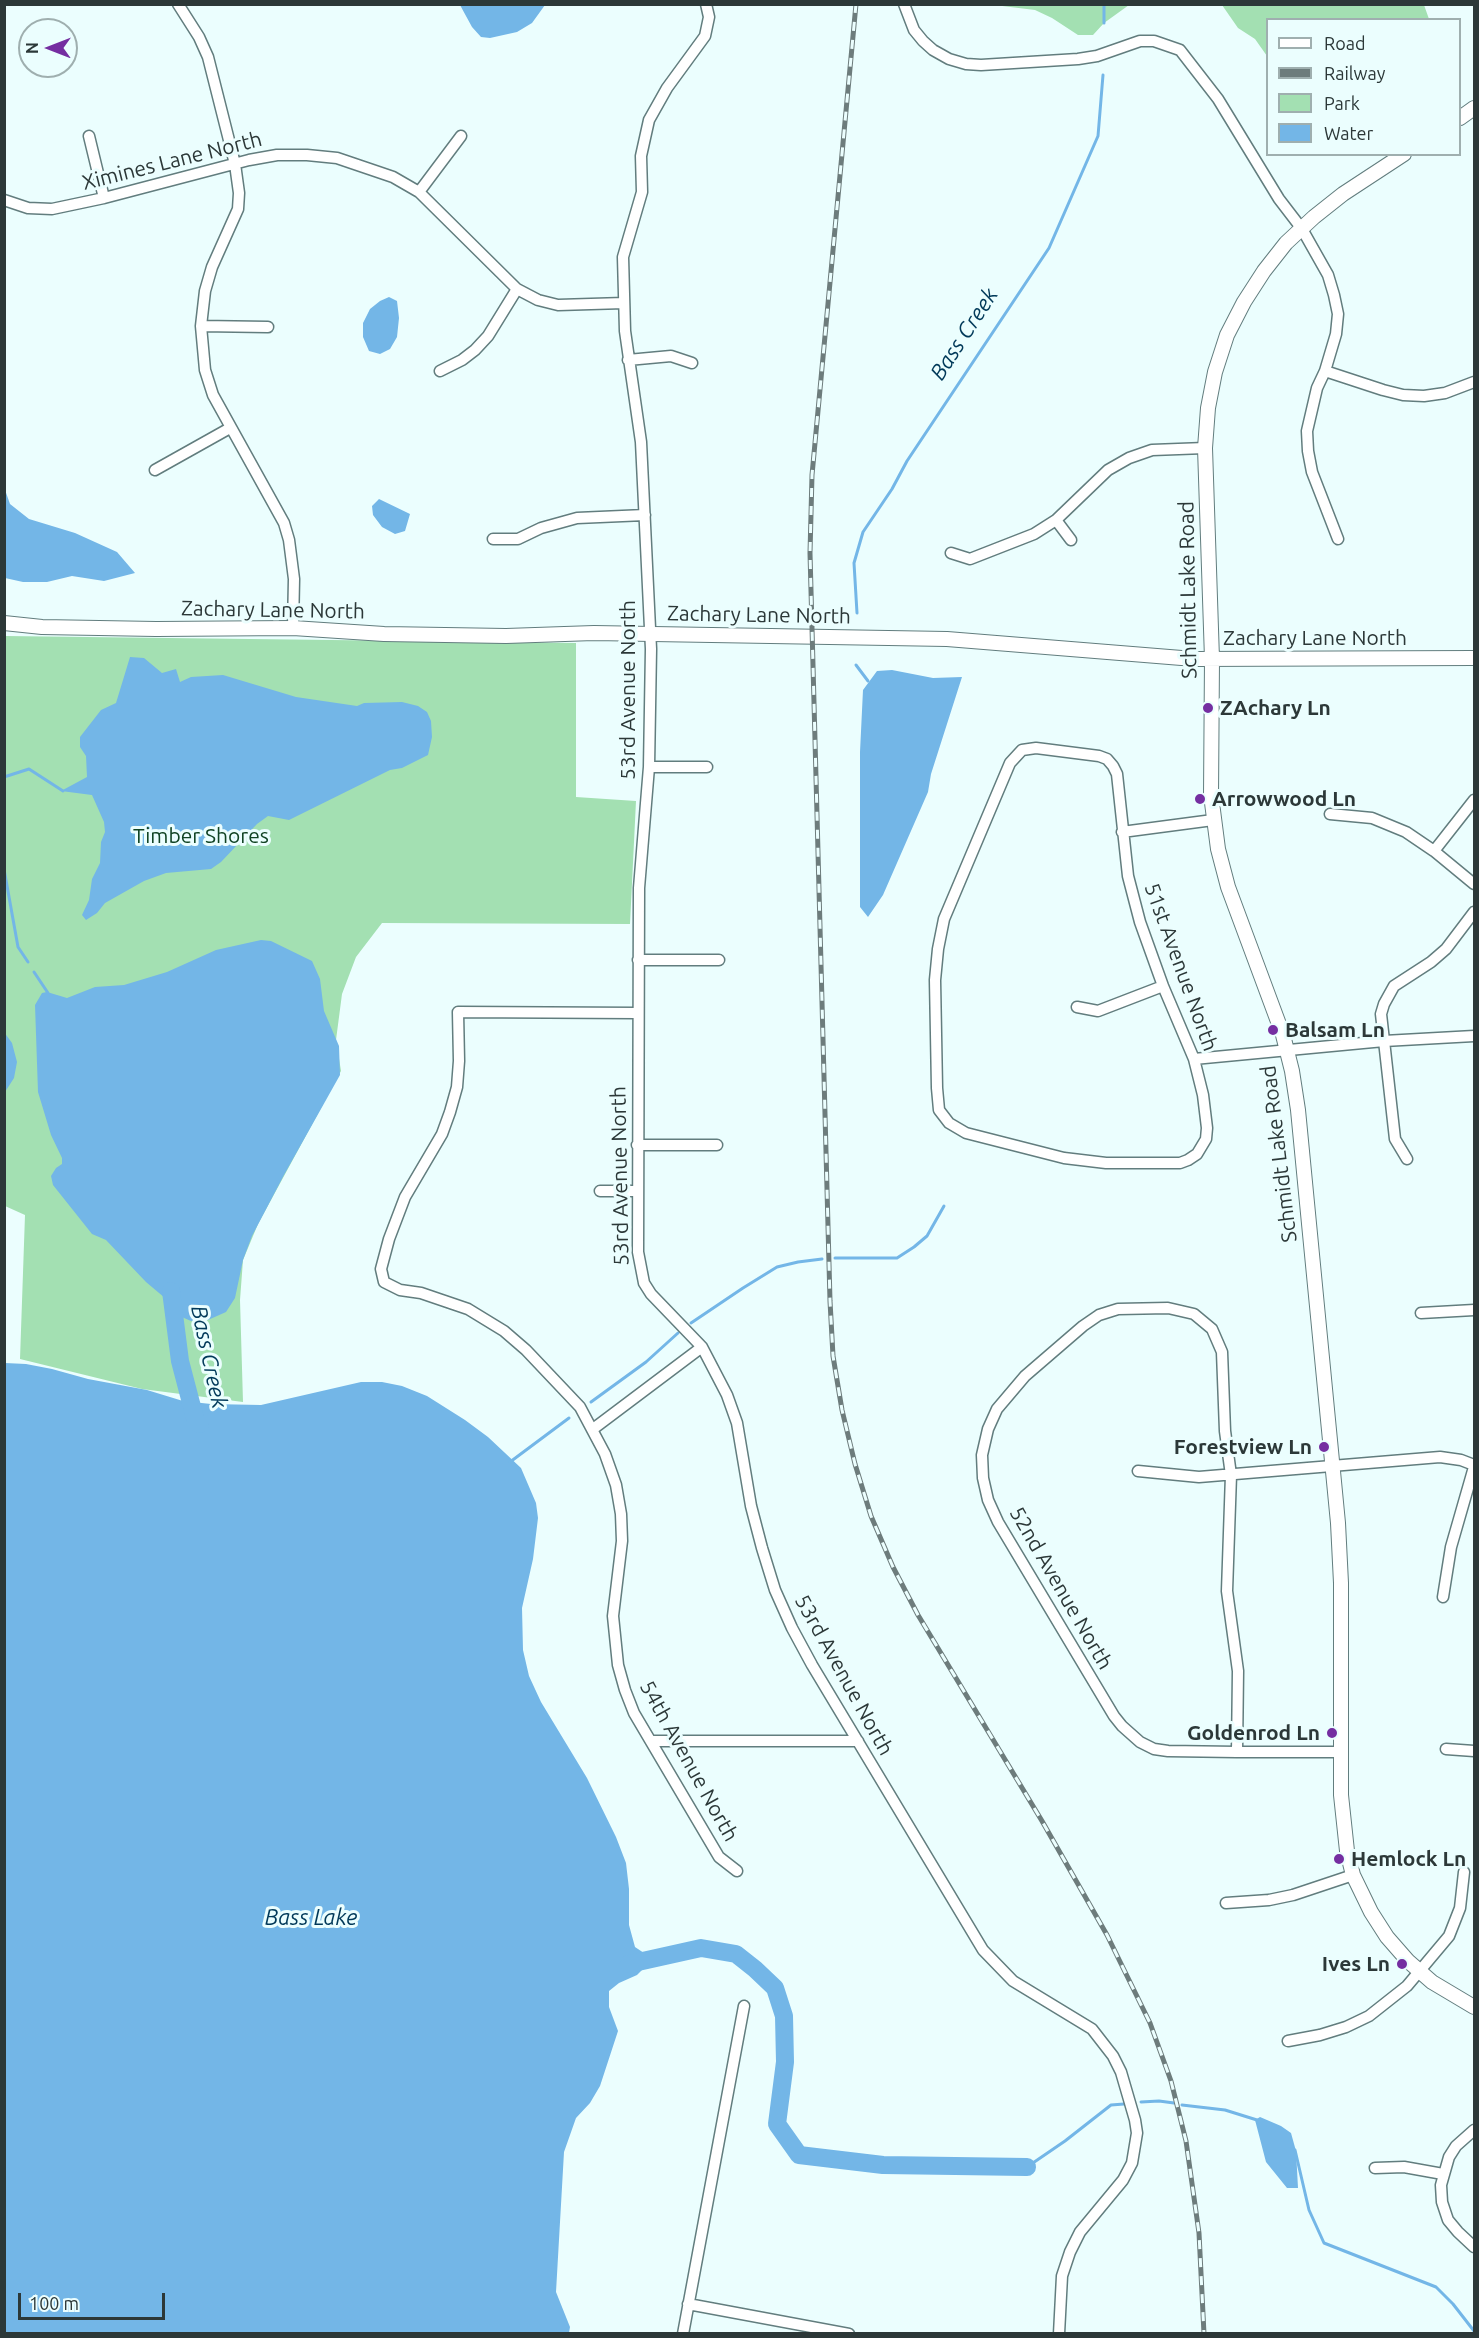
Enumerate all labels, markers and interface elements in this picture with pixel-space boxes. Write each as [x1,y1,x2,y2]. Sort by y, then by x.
north arrow [18,18,78,78]
legend [1266,18,1461,156]
text: Road [1324,33,1366,53]
text: N [23,42,41,54]
text: Railway [1324,63,1385,83]
text: Park [1324,93,1360,113]
text: Water [1324,123,1373,143]
street label: Ximines Lane North [80,126,264,196]
water label: Bass Creek [924,283,1004,385]
street label: Schmidt Lake Road [1174,501,1202,679]
street label: Zachary Lane North [181,596,365,624]
street label: 53rd Avenue North [615,600,641,780]
street label: Zachary Lane North [667,601,851,629]
street label: Zachary Lane North [1223,625,1407,651]
place label: ZAchary Ln [1220,695,1331,721]
marker: ZAchary Ln [1201,701,1215,715]
place label: Arrowwood Ln [1212,786,1356,812]
marker: Arrowwood Ln [1193,792,1207,806]
park label: Timber Shores [133,823,269,849]
street label: 51st Avenue North [1139,880,1223,1054]
place label: Balsam Ln [1285,1017,1385,1043]
marker: Balsam Ln [1266,1023,1280,1037]
street label: Schmidt Lake Road [1256,1064,1302,1244]
street label: 53rd Avenue North [606,1086,634,1266]
water label: Bass Creek [185,1303,233,1411]
place label: Forestview Ln [1174,1434,1312,1460]
marker: Forestview Ln [1317,1440,1331,1454]
street label: 52nd Avenue North [1004,1502,1118,1674]
street label: 53rd Avenue North [789,1590,899,1760]
street label: 54th Avenue North [634,1676,744,1846]
place label: Goldenrod Ln [1187,1720,1320,1746]
marker: Goldenrod Ln [1325,1726,1339,1740]
place label: Hemlock Ln [1351,1846,1466,1872]
marker: Hemlock Ln [1332,1852,1346,1866]
water label: Bass Lake [265,1905,357,1931]
place label: Ives Ln [1322,1951,1390,1977]
marker: Ives Ln [1395,1957,1409,1971]
scale bar [21,2281,168,2319]
text: 100 m [29,2293,79,2313]

